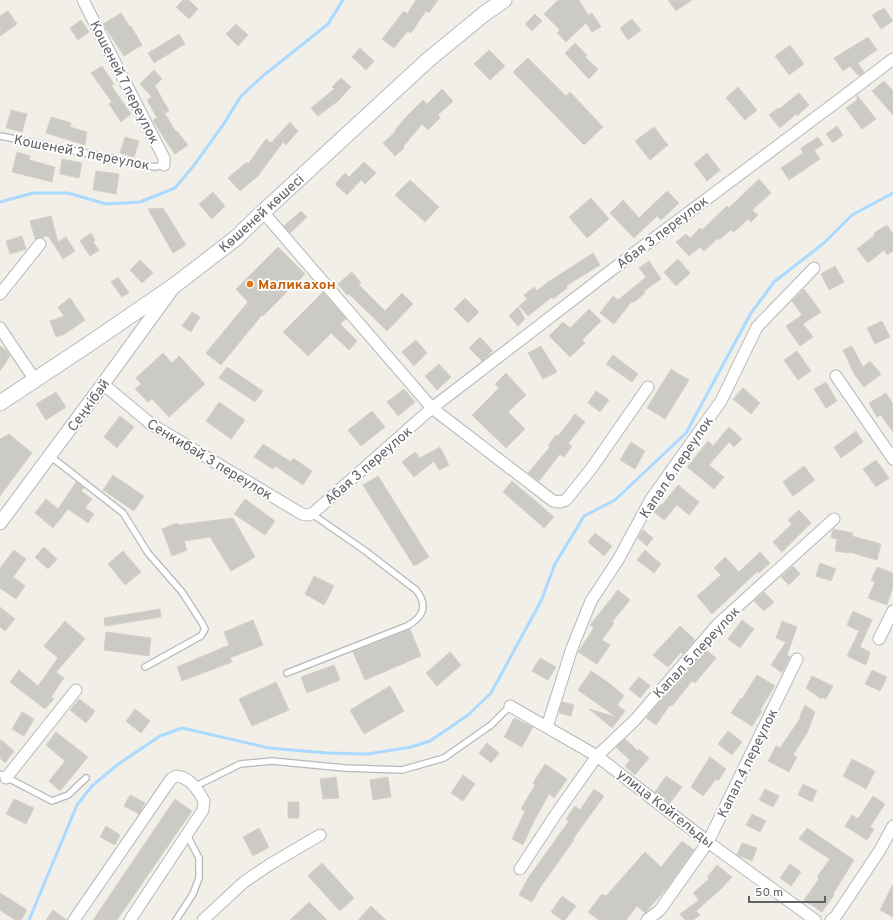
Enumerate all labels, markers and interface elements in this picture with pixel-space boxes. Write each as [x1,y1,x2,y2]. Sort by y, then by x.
street label: Кошеней 7 переулок [85,18,162,147]
street label: Кошеней 3 переулок [12,132,151,175]
street label: Көшеней көшесі [216,171,308,257]
street label: Абая 3 переулок [614,193,712,273]
place label: Маликахон [258,277,336,294]
marker: Маликахон [245,279,255,289]
street label: Сеңкібай [64,376,114,435]
street label: Капал 6 переулок [637,414,718,522]
street label: Сенкибай 3 переулок [143,416,275,504]
street label: Абая 3 переулок [322,423,416,509]
street label: Капал 5 переулок [650,604,744,702]
street label: Капал 4 переулок [715,706,782,821]
street label: улица Койгельды [613,766,717,852]
scale bar [749,878,825,904]
text: 50 m [755,885,783,901]

